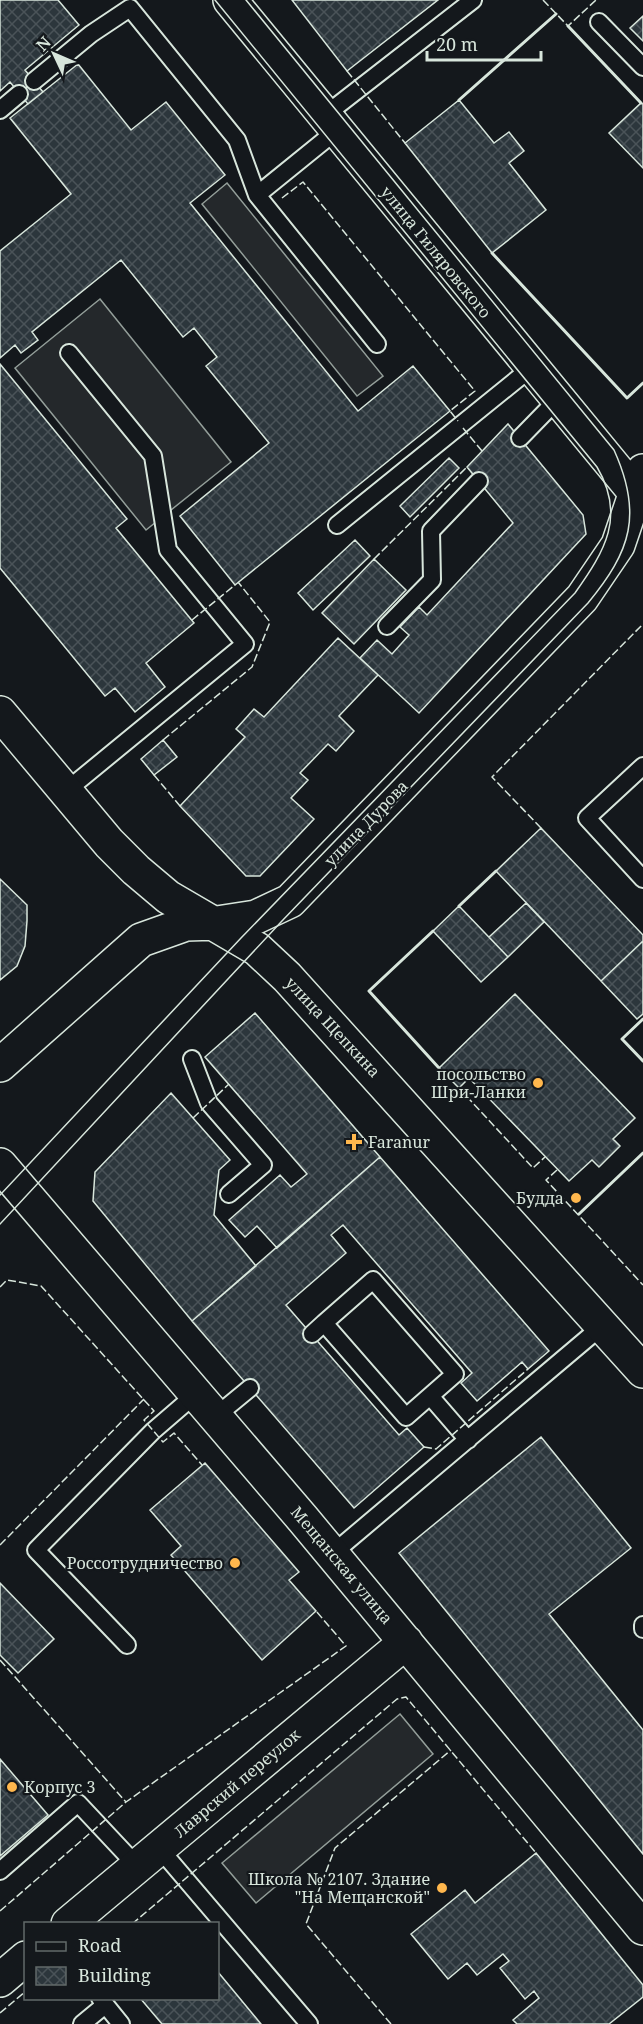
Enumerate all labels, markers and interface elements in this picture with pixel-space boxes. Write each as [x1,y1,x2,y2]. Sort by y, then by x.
north arrow [24,24,84,84]
scale bar [427,24,541,62]
text: N [31,31,56,56]
text: 20 m [436,32,478,56]
street label: улица Гиляровского [376,181,496,323]
street label: улица Дурова [319,775,413,871]
street label: улица Щепкина [281,972,385,1082]
place label: посольство Шри-Ланки [431,1063,526,1103]
marker: посольство Шри-Ланки [531,1076,545,1090]
place label: Faranur [368,1131,431,1153]
marker: Faranur [345,1133,363,1151]
place label: Будда [516,1187,564,1209]
marker: Будда [569,1191,583,1205]
street label: Мещанская улица [286,1501,398,1629]
place label: Россотрудничество [67,1552,223,1574]
marker: Россотрудничество [228,1556,242,1570]
street label: Лаврский переулок [169,1723,305,1842]
place label: Корпус 3 [24,1776,95,1798]
marker: Корпус 3 [5,1780,19,1794]
place label: Школа № 2107. Здание "На Мещанской" [248,1868,430,1908]
marker: Школа № 2107. Здание "На Мещанской" [435,1881,449,1895]
legend [24,1922,219,2000]
text: Road [78,1933,121,1957]
text: Building [78,1963,151,1987]

